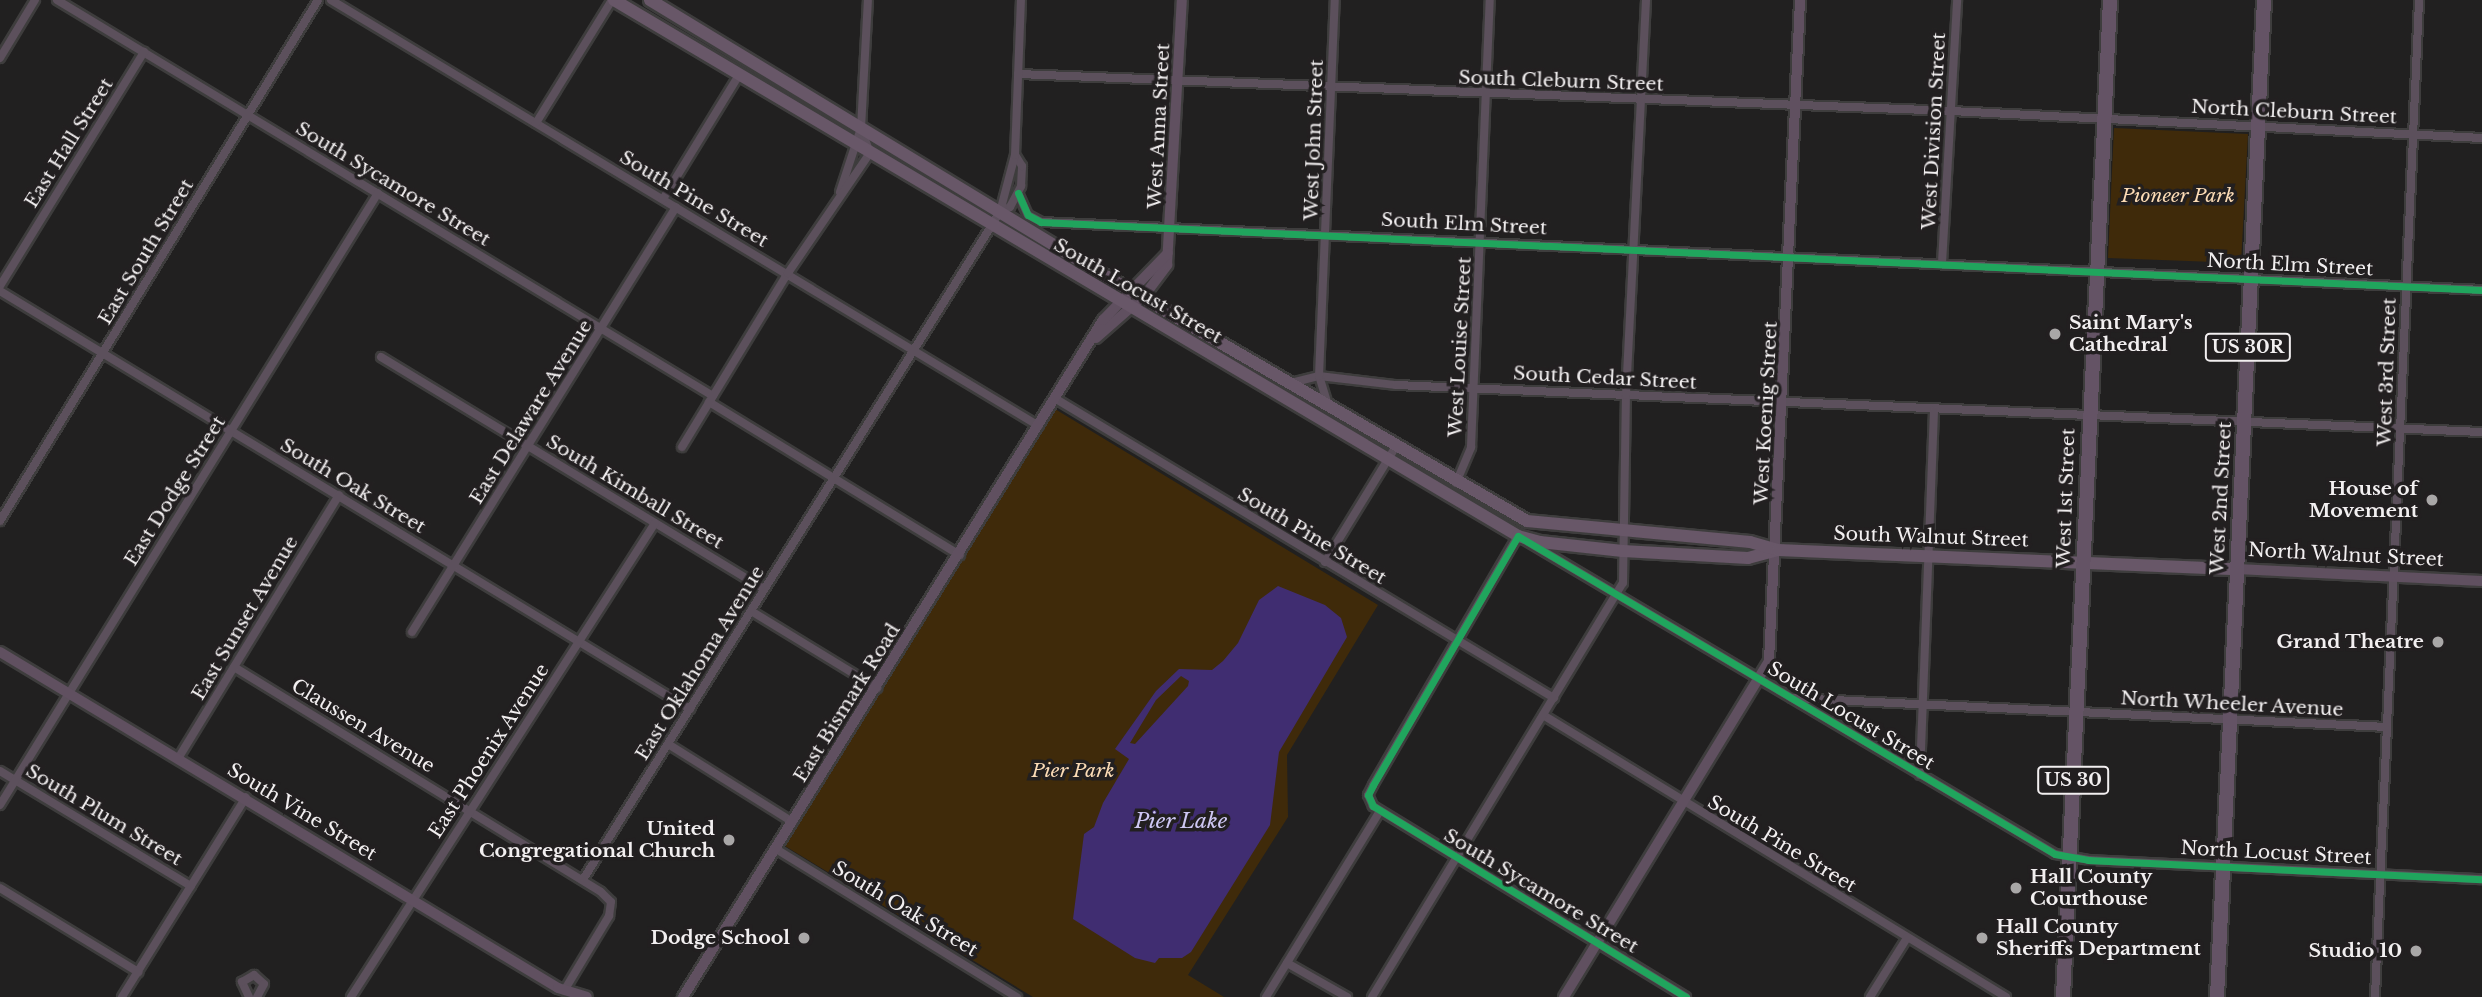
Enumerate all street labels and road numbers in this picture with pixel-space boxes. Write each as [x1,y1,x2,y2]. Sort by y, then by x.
street label: West Division Street [1917,32,1951,230]
street label: West Anna Street [1143,42,1175,210]
street label: West John Street [1300,59,1328,221]
street label: South Cleburn Street [1458,66,1664,96]
street label: East Hall Street [20,74,118,212]
street label: North Cleburn Street [2191,95,2397,129]
street label: South Sycamore Street [292,117,494,251]
street label: South Pine Street [616,146,772,252]
street label: East South Street [94,175,198,329]
street label: South Elm Street [1380,208,1548,240]
street label: South Locust Street [1050,233,1226,349]
street label: North Elm Street [2206,249,2374,281]
street label: West Louise Street [1444,256,1476,438]
street label: West 3rd Street [2373,297,2401,447]
street label: East Delaware Avenue [465,315,597,509]
street label: West Koenig Street [1750,320,1782,506]
road number: US 30R [2204,332,2292,362]
street label: South Cedar Street [1512,362,1698,394]
street label: East Dodge Street [120,412,230,570]
street label: West 2nd Street [2206,421,2236,575]
street label: West 1st Street [2052,428,2080,568]
street label: South Kimball Street [542,430,728,554]
street label: South Oak Street [276,434,430,538]
street label: South Pine Street [1234,483,1390,589]
street label: South Walnut Street [1833,522,2029,552]
street label: East Sunset Avenue [187,531,303,705]
street label: North Walnut Street [2247,538,2445,572]
street label: East Oklahoma Avenue [630,561,770,765]
street label: East Bismark Road [789,619,905,787]
street label: South Locust Street [1763,657,1939,775]
street label: East Phoenix Avenue [424,659,554,843]
street label: Claussen Avenue [287,674,439,778]
street label: North Wheeler Avenue [2119,687,2345,721]
street label: South Vine Street [223,758,381,866]
street label: South Plum Street [22,759,186,871]
road number: US 30 [2036,766,2110,794]
street label: South Pine Street [1704,791,1860,897]
street label: South Sycamore Street [1440,824,1642,958]
street label: North Locust Street [2180,837,2372,869]
street label: South Oak Street [828,857,982,961]

